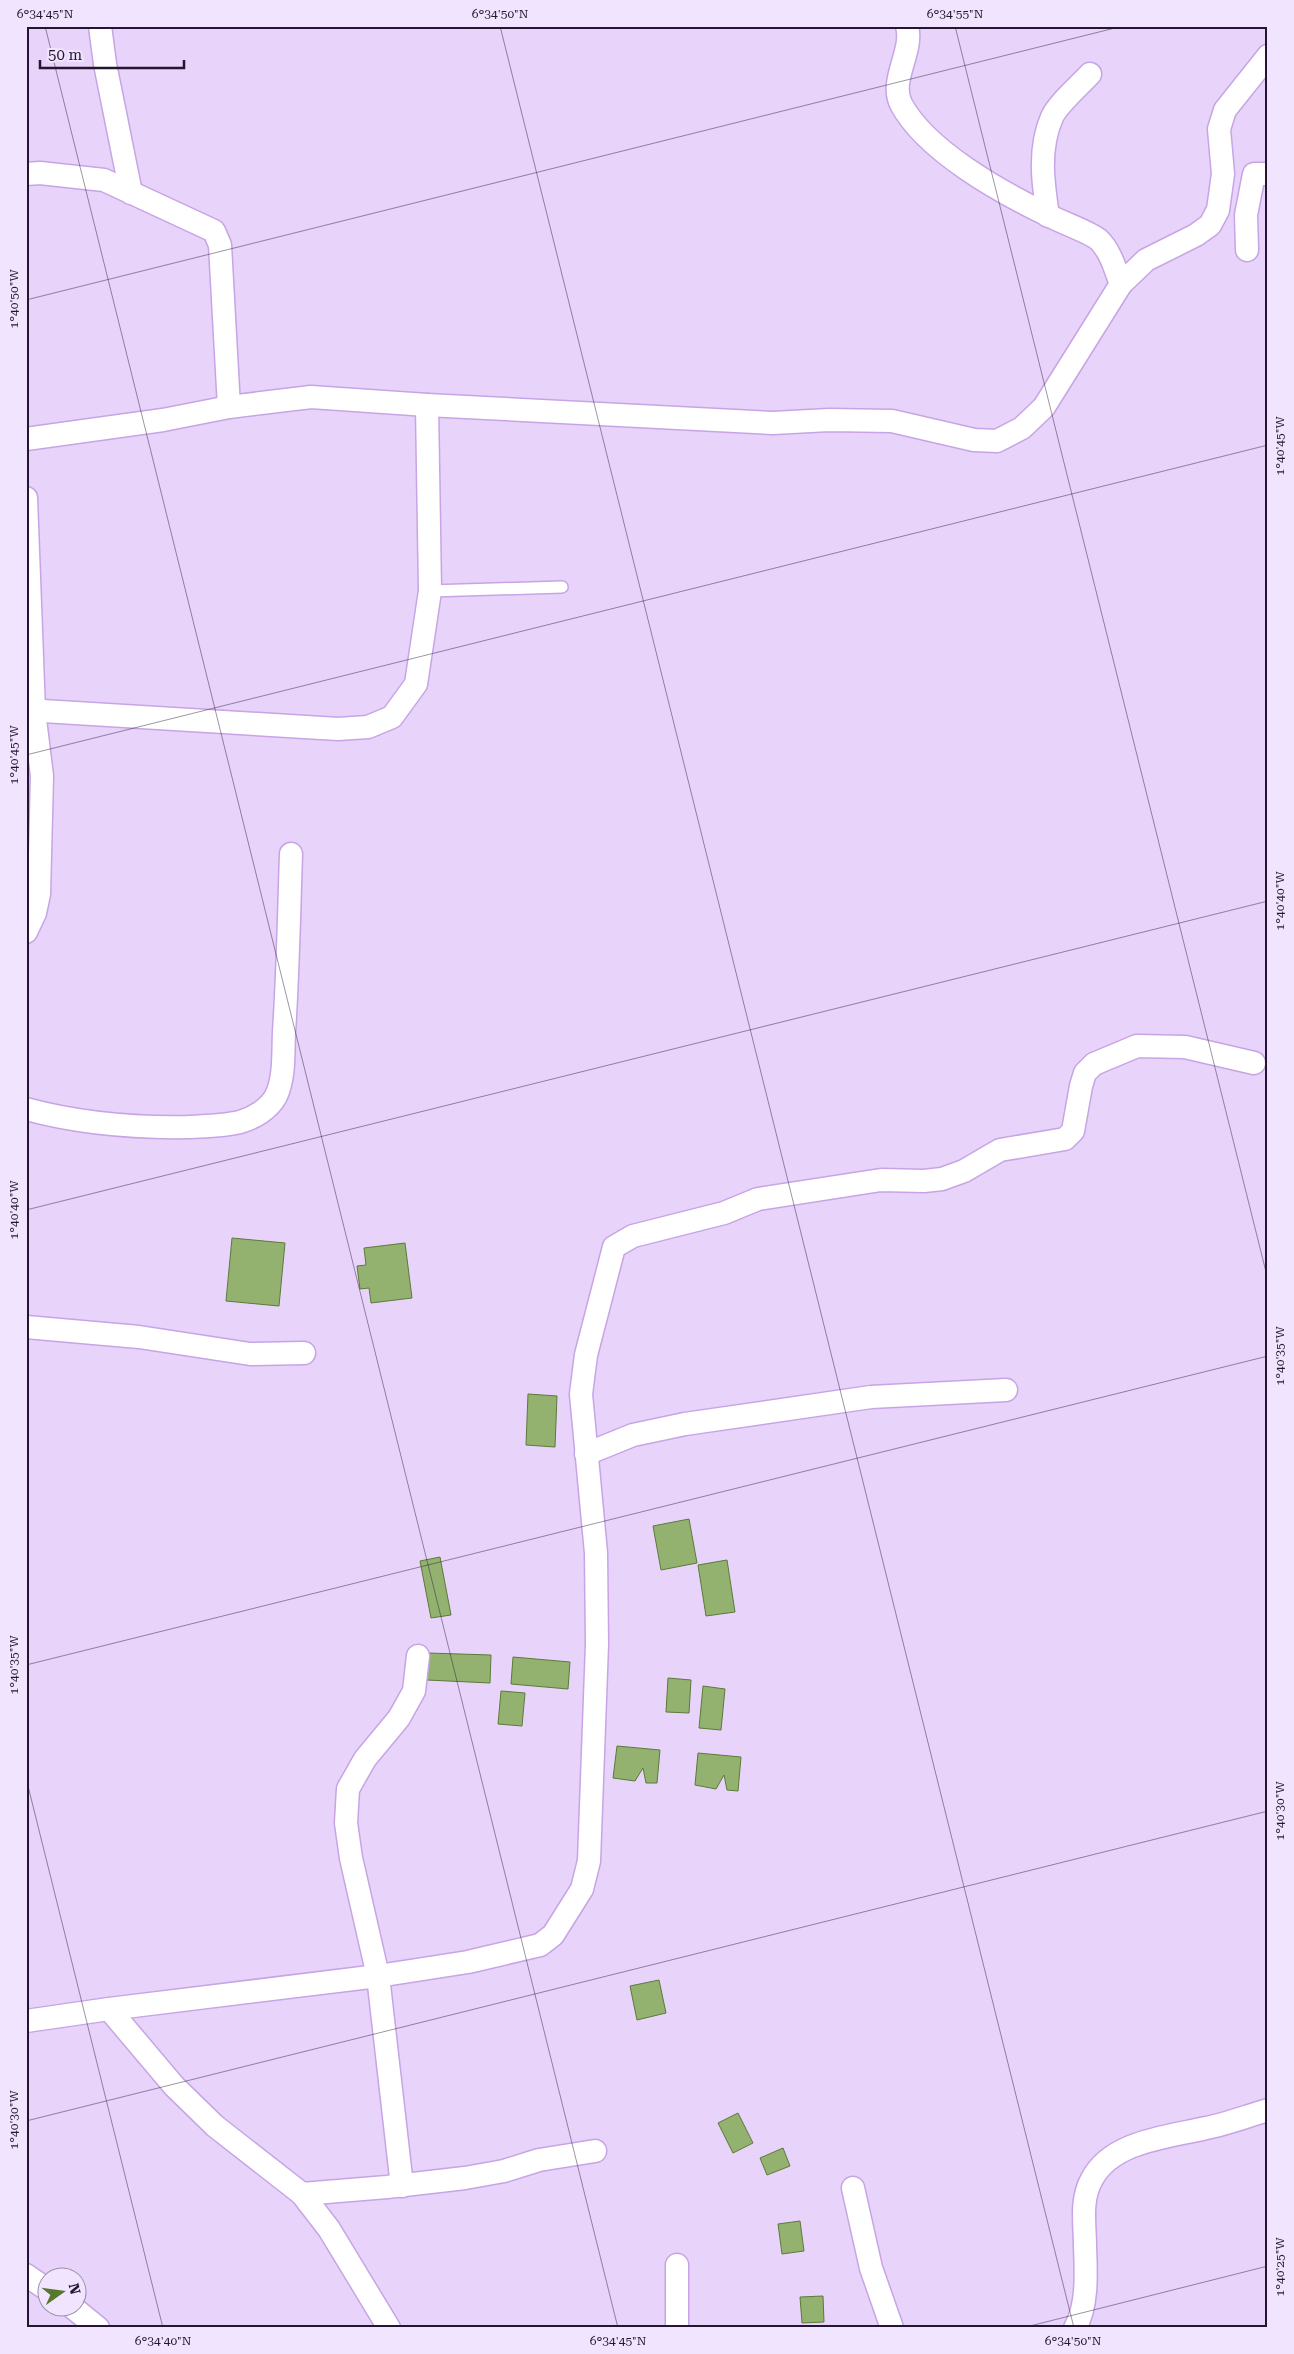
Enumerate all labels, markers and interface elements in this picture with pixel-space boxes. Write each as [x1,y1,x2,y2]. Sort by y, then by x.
text: 6°34'45"N [17,7,74,21]
text: 6°34'50"N [472,7,529,21]
text: 6°34'55"N [927,7,984,21]
scale bar [40,38,184,70]
text: 50 m [48,46,83,64]
text: 1°40'50"W [7,269,21,329]
text: 1°40'45"W [1273,416,1287,476]
text: 1°40'45"W [7,725,21,785]
text: 1°40'40"W [1273,871,1287,931]
text: 1°40'40"W [7,1180,21,1240]
text: 1°40'35"W [1273,1326,1287,1386]
text: 1°40'35"W [7,1635,21,1695]
text: 1°40'30"W [1273,1781,1287,1841]
text: 1°40'30"W [7,2090,21,2150]
text: 1°40'25"W [1273,2237,1287,2297]
north arrow [38,2266,88,2316]
text: N [66,2282,84,2296]
text: 6°34'40"N [135,2334,192,2348]
text: 6°34'45"N [590,2334,647,2348]
text: 6°34'50"N [1045,2334,1102,2348]

